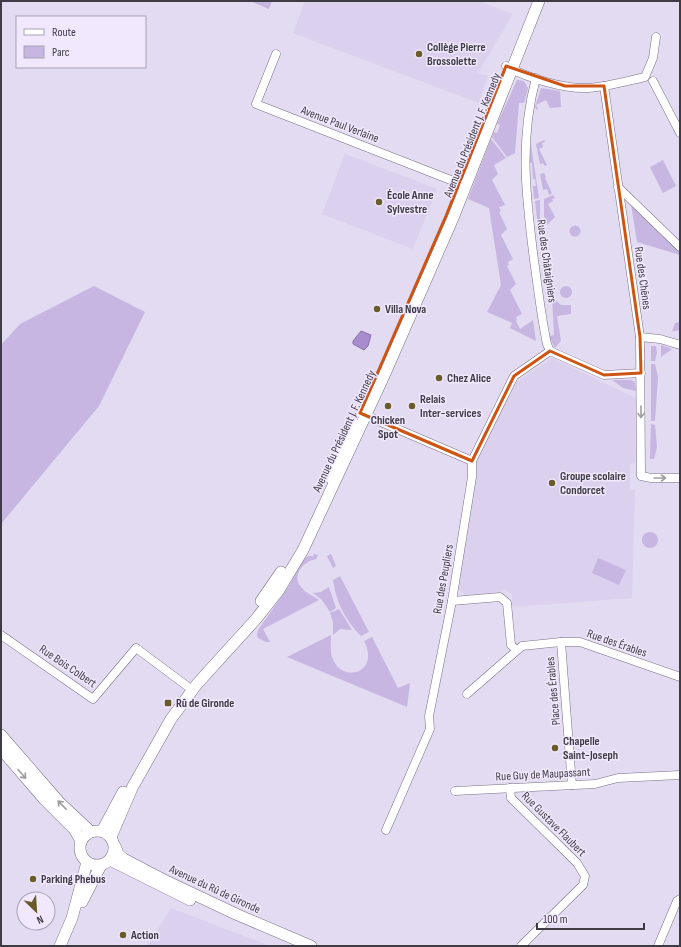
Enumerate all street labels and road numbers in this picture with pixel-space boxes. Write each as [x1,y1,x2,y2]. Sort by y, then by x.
street label: Avenue du Président J. F. Kennedy [440,71,504,200]
street label: Avenue Paul Verlaine [298,102,381,146]
street label: Rue des Châtaigniers [533,218,560,304]
street label: Rue des Chênes [631,246,654,311]
street label: Avenue du Président J. F. Kennedy [309,368,379,495]
street label: Rue des Peupliers [430,543,457,615]
street label: Rue des Érables [585,626,649,661]
street label: Rue Bois Colbert [36,642,100,691]
street label: Place des Érables [543,656,564,726]
street label: Rue Guy de Maupassant [495,765,591,784]
street label: Rue Gustave Flaubert [518,789,589,860]
street label: Avenue du Rû de Gironde [166,861,263,917]

